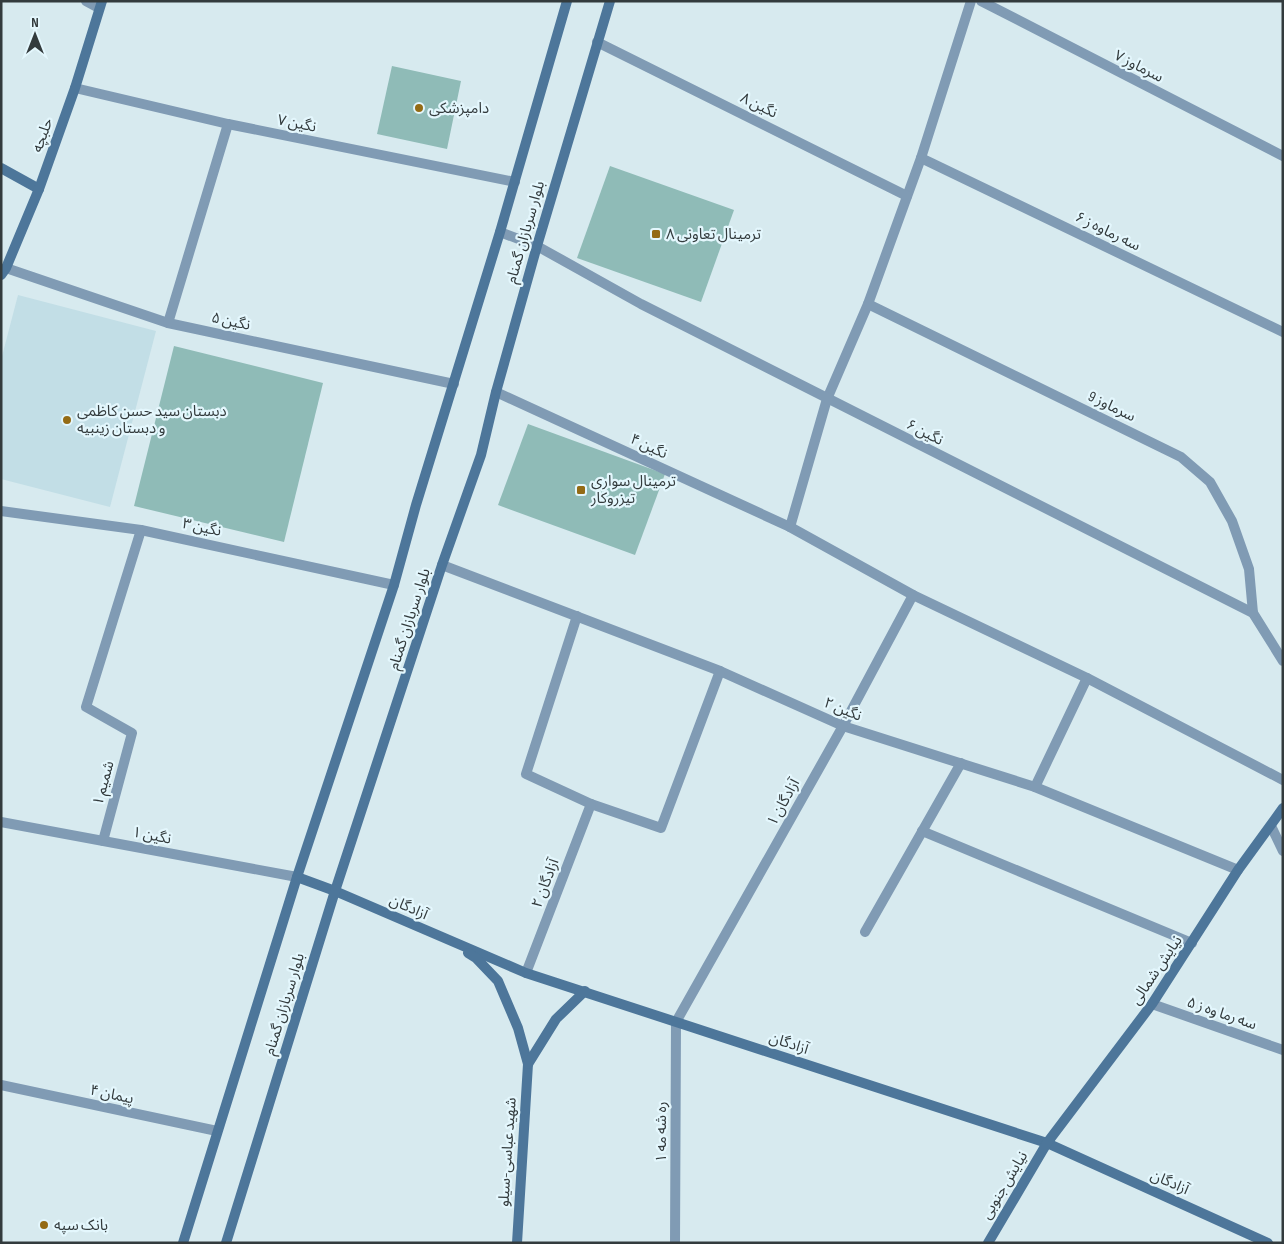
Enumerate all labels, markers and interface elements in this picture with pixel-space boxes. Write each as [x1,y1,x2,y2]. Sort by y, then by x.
north arrow [10,10,60,60]
text: N [31,14,39,31]
street label: سرماوز ۷ [1111,46,1167,87]
street label: نگین ۸ [737,88,781,123]
place label: دامپزشکی [429,99,489,118]
marker: دامپزشکی [413,102,425,114]
street label: نگین ۷ [276,110,318,137]
street label: حلبچه [28,115,58,155]
street label: بلوار سربازان گمنام [502,179,550,286]
street label: سه رماوه ز ۶ [1072,208,1144,255]
place label: ترمینال تعاونی ۸ [666,225,761,244]
marker: ترمینال تعاونی ۸ [650,228,662,240]
street label: نگین ۵ [210,308,252,335]
street label: سرماوز 9 [1085,387,1139,426]
place label: دبستان سید حسن کاظمی و دبستان زینبیه [77,402,227,438]
marker: دبستان سید حسن کاظمی و دبستان زینبیه [61,414,73,426]
street label: نگین ۶ [903,415,947,450]
street label: نگین ۴ [627,430,671,463]
place label: ترمینال سواری تیزروکار [590,472,676,508]
marker: ترمینال سواری تیزروکار [575,484,587,496]
street label: نگین ۳ [181,514,223,541]
street label: بلوار سربازان گمنام [384,566,436,673]
street label: نگین ۲ [821,693,865,726]
street label: شمیم ۱ [88,758,120,808]
street label: آزادگان ۱ [763,775,804,829]
street label: نگین ۱ [131,822,173,849]
street label: آزادگان ۲ [527,855,564,910]
street label: آزادگان [387,891,432,925]
street label: نیایش شمالی [1126,932,1187,1009]
street label: بلوار سربازان گمنام [260,951,310,1058]
street label: سه رما وه ز ۵ [1184,993,1259,1034]
street label: آزادگان [767,1028,811,1059]
street label: پیمان ۴ [88,1081,136,1109]
street label: شهید عباسی-سیلو [494,1096,521,1207]
street label: ره شه مه ۱ [652,1102,671,1162]
street label: نیایش جنوبی [977,1148,1032,1223]
street label: آزادگان [1148,1166,1193,1200]
place label: بانک سپه [54,1216,108,1235]
marker: بانک سپه [38,1219,50,1231]

